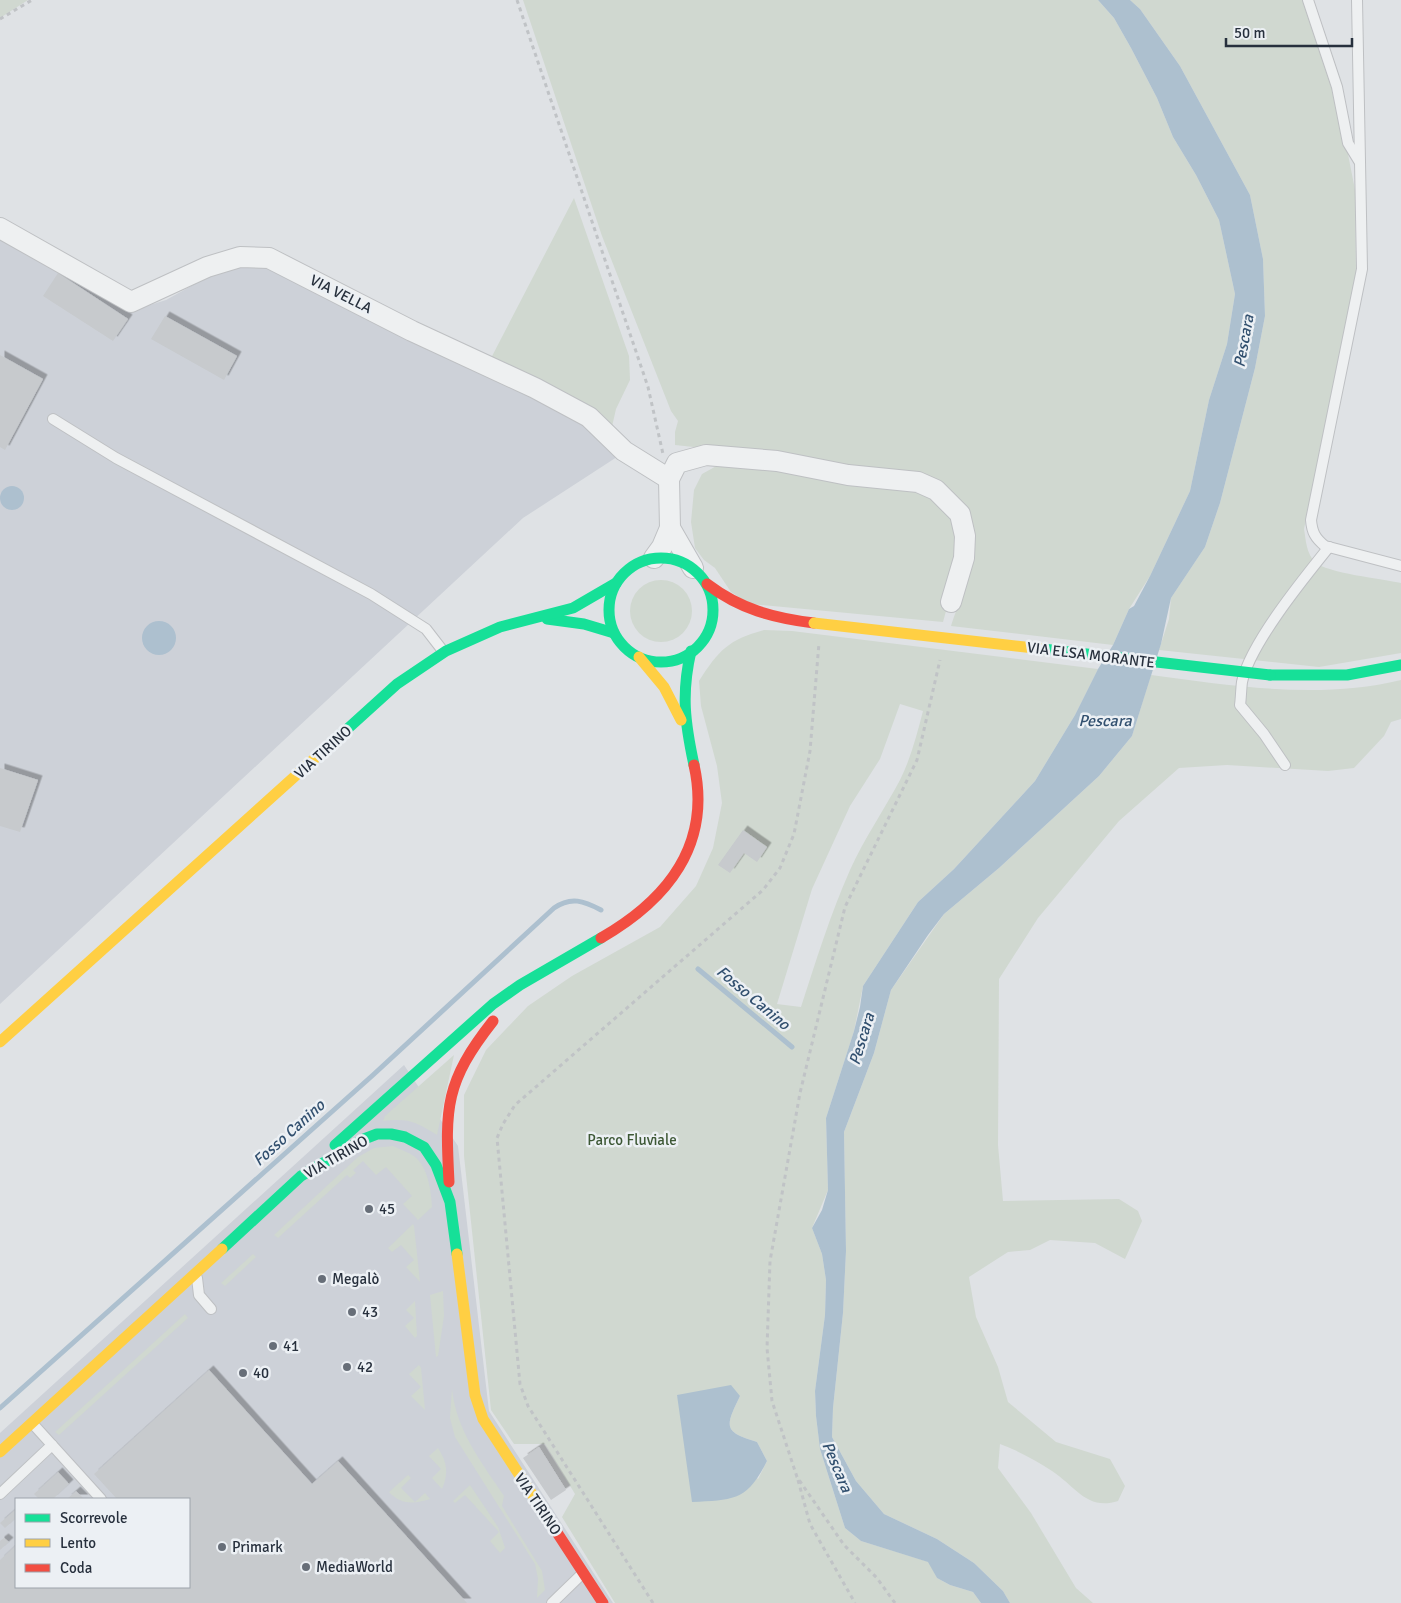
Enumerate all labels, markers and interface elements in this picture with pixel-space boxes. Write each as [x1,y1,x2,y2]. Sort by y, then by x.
scale bar [1226,15,1352,47]
text: 50 m [1234,24,1265,42]
street label: VIA VELLA [307,271,375,317]
water label: Pescara [1230,312,1259,369]
street label: VIA ELSA MORANTE [1026,638,1156,672]
water label: Pescara [1078,711,1132,731]
street label: VIA TIRINO [291,722,355,782]
water label: Fosso Canino [712,961,794,1035]
water label: Pescara [845,1010,880,1067]
water label: Fosso Canino [249,1095,330,1170]
street label: VIA TIRINO [301,1131,371,1182]
park label: Parco Fluviale [587,1131,677,1149]
place label: 45 [379,1200,395,1218]
marker: 45 [363,1203,375,1215]
place label: Megalò [332,1270,379,1288]
marker: Megalò [316,1273,328,1285]
place label: 43 [362,1303,378,1321]
marker: 43 [346,1306,358,1318]
place label: 41 [283,1337,299,1355]
marker: 41 [267,1340,279,1352]
place label: 42 [357,1358,373,1376]
marker: 42 [341,1361,353,1373]
place label: 40 [253,1364,269,1382]
marker: 40 [237,1367,249,1379]
water label: Pescara [817,1439,857,1496]
street label: VIA TIRINO [511,1470,565,1538]
legend [15,1498,190,1588]
text: Scorrevole [60,1509,127,1527]
text: Lento [60,1534,96,1552]
place label: Primark [232,1538,283,1556]
marker: Primark [216,1541,228,1553]
place label: MediaWorld [316,1558,393,1576]
text: Coda [60,1559,92,1577]
marker: MediaWorld [300,1561,312,1573]

